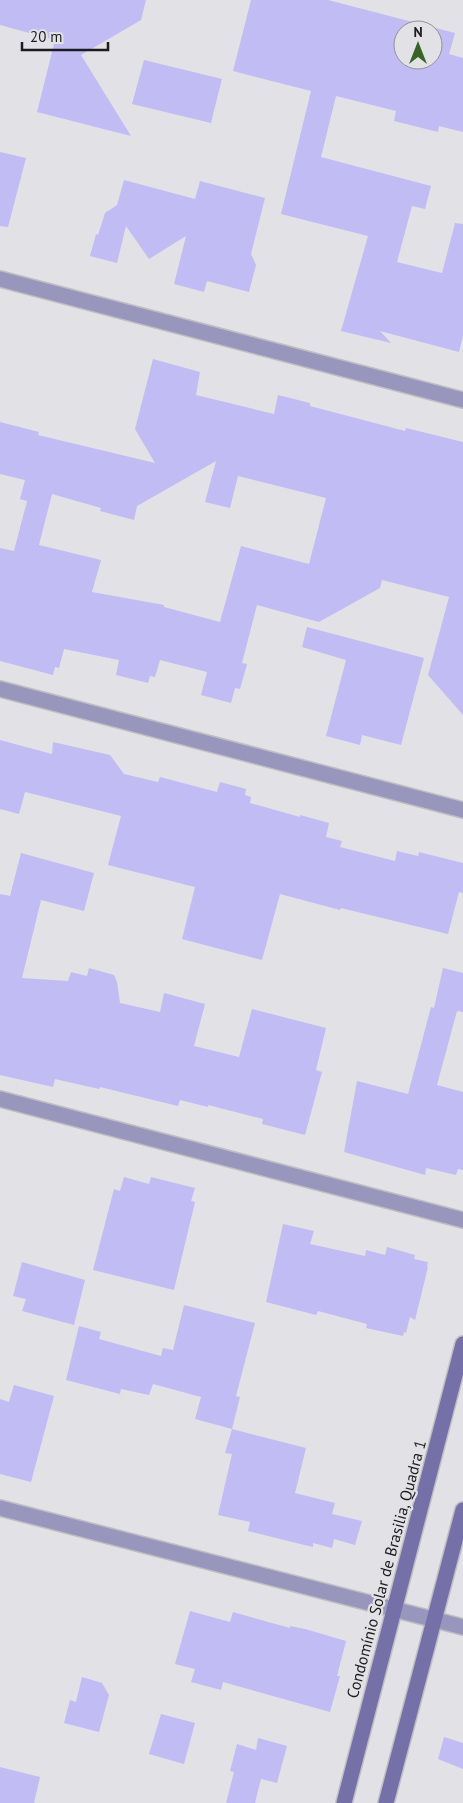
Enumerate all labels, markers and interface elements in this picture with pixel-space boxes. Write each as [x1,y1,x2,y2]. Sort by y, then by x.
scale bar [22,20,109,52]
north arrow [393,20,443,70]
text: N [413,23,423,41]
text: 20 m [30,27,63,46]
street label: Condomínio Solar de Brasilia, Quadra 1 [342,1438,430,1700]

